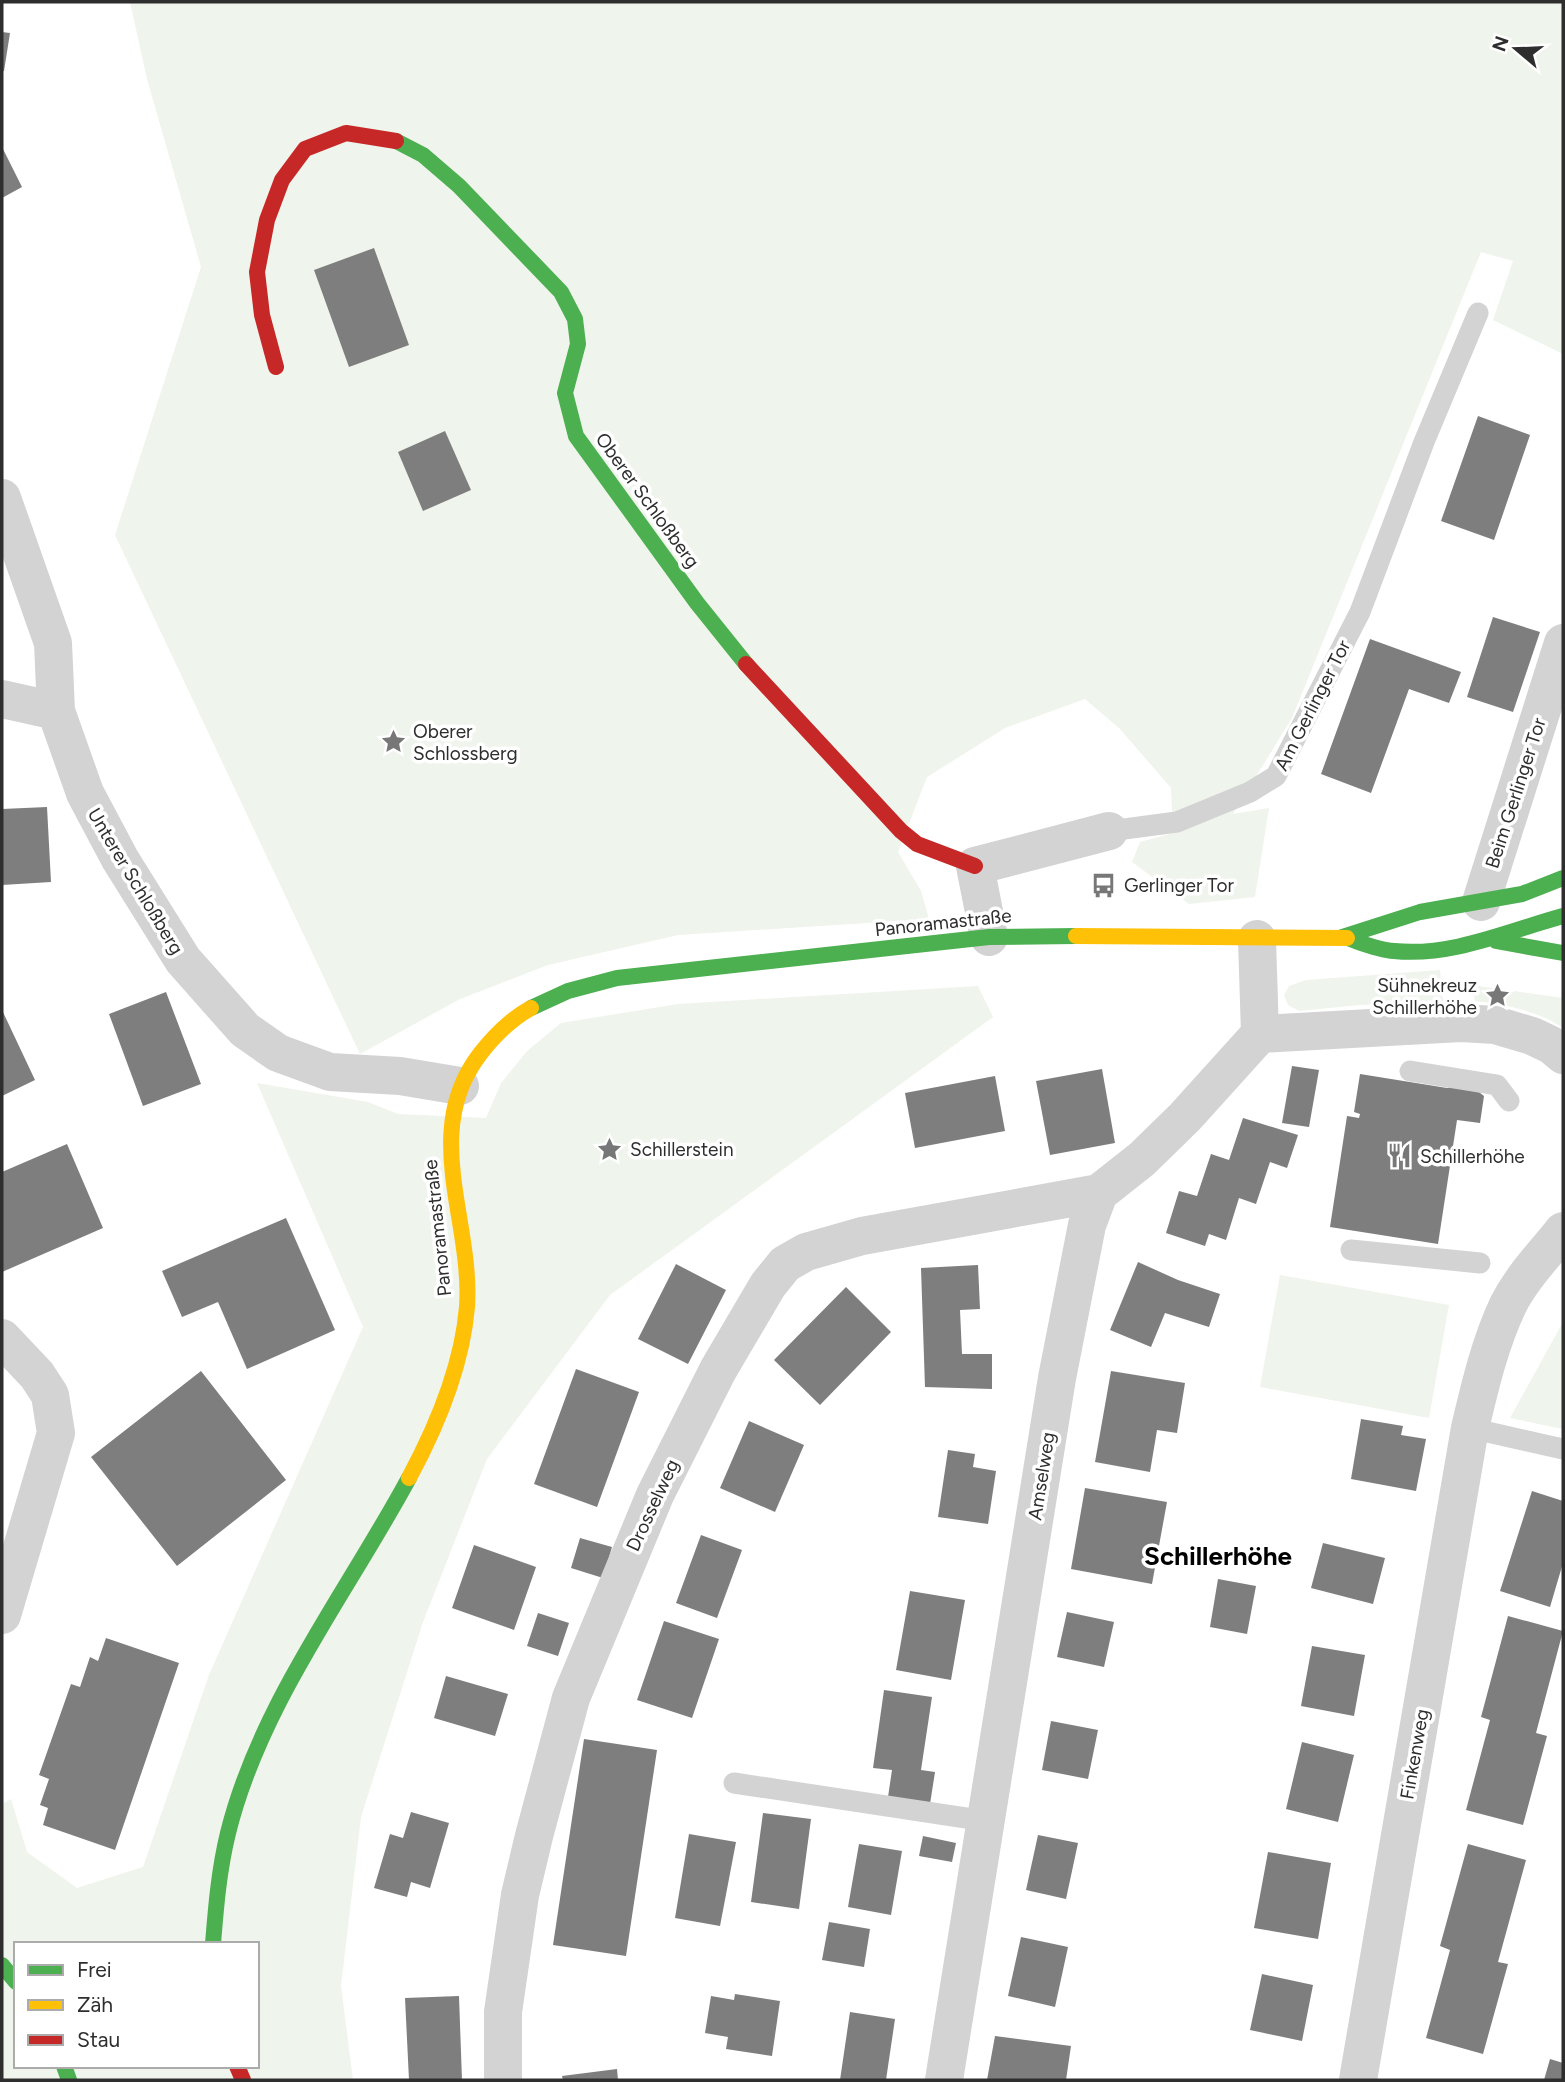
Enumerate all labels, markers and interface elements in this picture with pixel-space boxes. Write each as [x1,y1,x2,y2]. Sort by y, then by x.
north arrow [1481,14,1551,84]
text: N [1487,33,1514,54]
street label: Oberer Schloßberg [591,428,704,572]
street label: Am Gerlinger Tor [1270,636,1356,774]
street label: Beim Gerlinger Tor [1480,714,1551,871]
place label: Oberer Schlossberg [413,720,518,765]
place icon: Oberer Schlossberg [379,728,407,756]
street label: Unterer Schloßberg [83,804,188,959]
bus stop icon: Gerlinger Tor [1090,871,1118,899]
place label: Gerlinger Tor [1124,874,1234,897]
street label: Panoramastraße [874,904,1013,941]
place label: Sühnekreuz Schillerhöhe [1372,974,1477,1019]
place icon: Sühnekreuz Schillerhöhe [1483,982,1511,1010]
place icon: Schillerstein [596,1135,624,1163]
place label: Schillerstein [630,1138,733,1161]
restaurant icon: Schillerhöhe [1386,1142,1414,1170]
place label: Schillerhöhe [1420,1145,1525,1168]
street label: Panoramastraße [419,1158,456,1297]
street label: Amselweg [1023,1430,1060,1522]
street label: Drosselweg [621,1455,684,1555]
district label: Schillerhöhe [1144,1540,1292,1572]
street label: Finkenweg [1395,1707,1434,1801]
legend [14,1942,259,2068]
text: Frei [77,1957,112,1982]
text: Zäh [77,1992,113,2017]
text: Stau [77,2027,120,2052]

